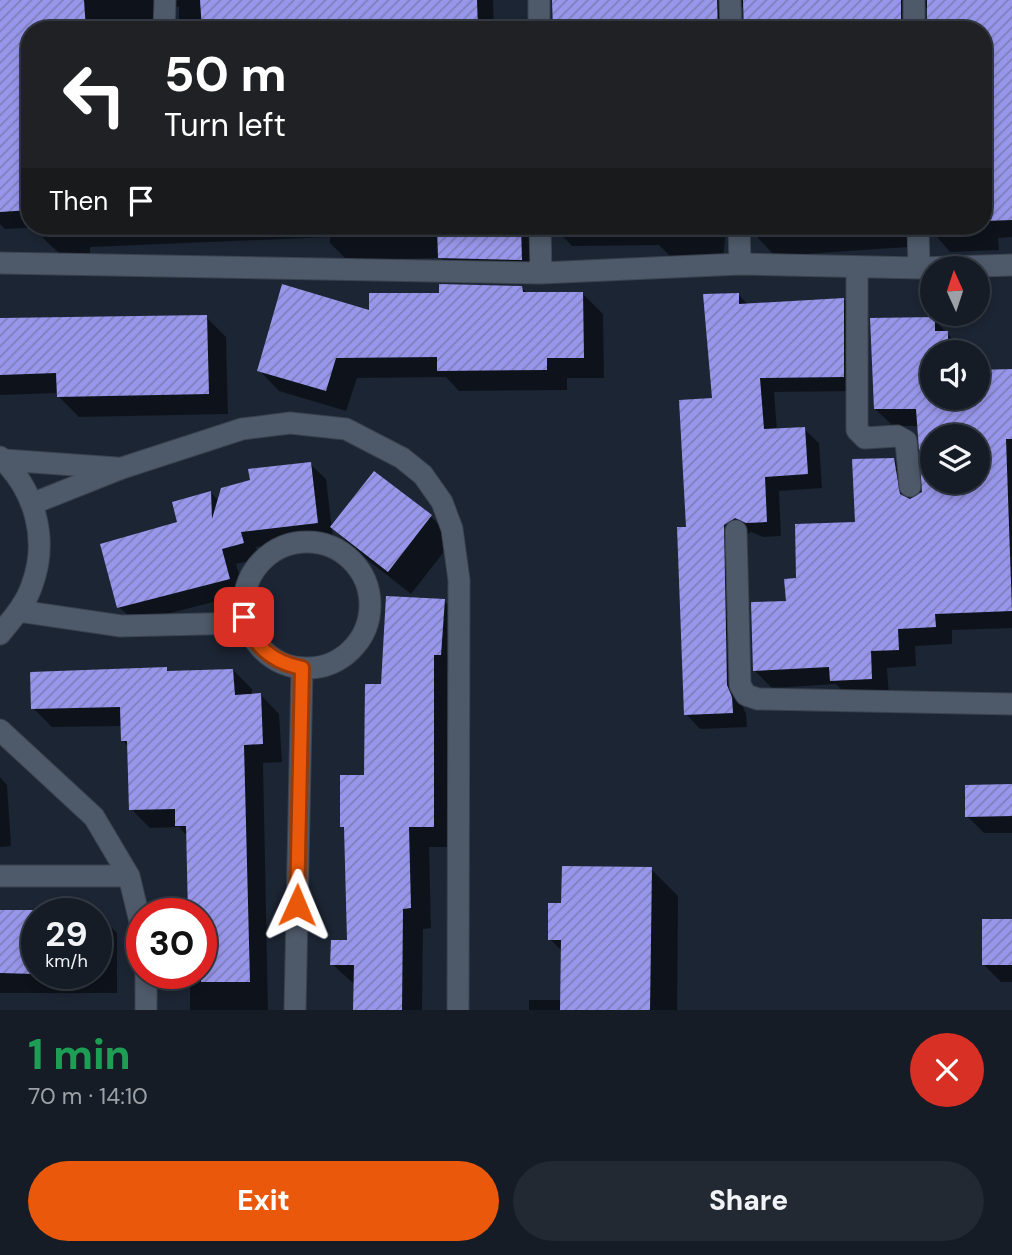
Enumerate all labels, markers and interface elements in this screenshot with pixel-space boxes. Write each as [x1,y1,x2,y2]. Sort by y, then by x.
text: 50 m [164,42,287,106]
icon: left [49,49,140,140]
text: Turn left [164,104,286,146]
icon: arrive [122,182,160,220]
text: Then [49,184,108,218]
north arrow [920,256,990,326]
map controls [920,256,990,494]
button: sound [920,340,990,410]
button: layers [920,424,990,494]
pin [214,587,274,647]
icon: arrive [225,598,263,636]
position arrow [260,868,334,942]
speed limit sign: 30 [126,898,217,989]
text: 29 [45,911,88,957]
text: km/h [45,949,88,973]
text: 1 min [28,1027,131,1082]
button: close [910,1033,984,1107]
text: 70 m · 14:10 [28,1081,148,1111]
button: Exit [28,1161,499,1241]
button: Share [513,1161,984,1241]

